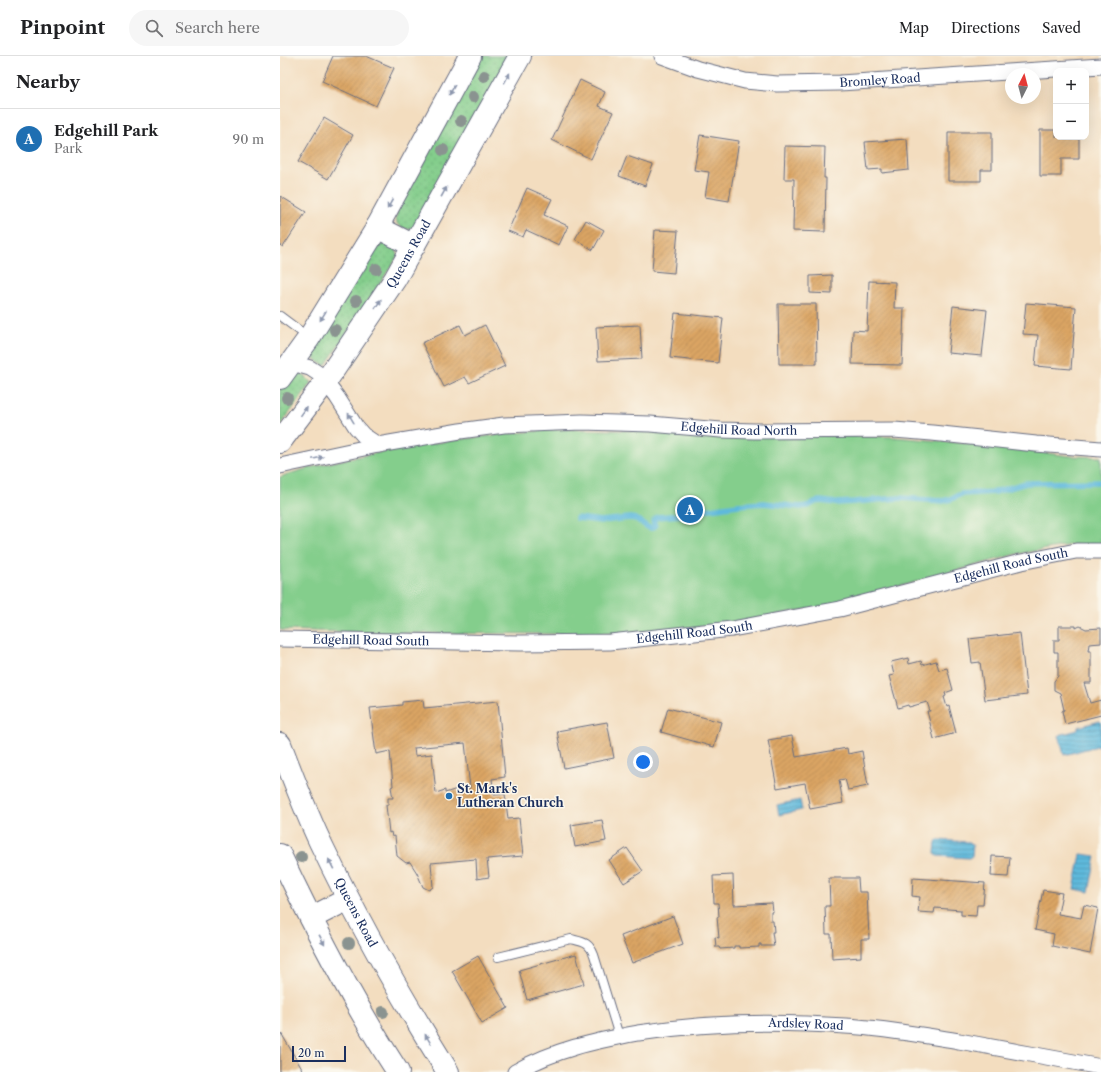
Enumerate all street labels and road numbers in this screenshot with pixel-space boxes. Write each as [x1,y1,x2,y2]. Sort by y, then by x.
street label: Bromley Road [839,70,922,90]
street label: Queens Road [383,216,434,291]
street label: Edgehill Road North [680,419,798,438]
street label: Edgehill Road South [952,545,1070,586]
street label: Edgehill Road South [636,617,754,646]
street label: Edgehill Road South [312,632,430,648]
street label: Queens Road [332,875,381,950]
street label: Ardsley Road [767,1015,845,1033]

